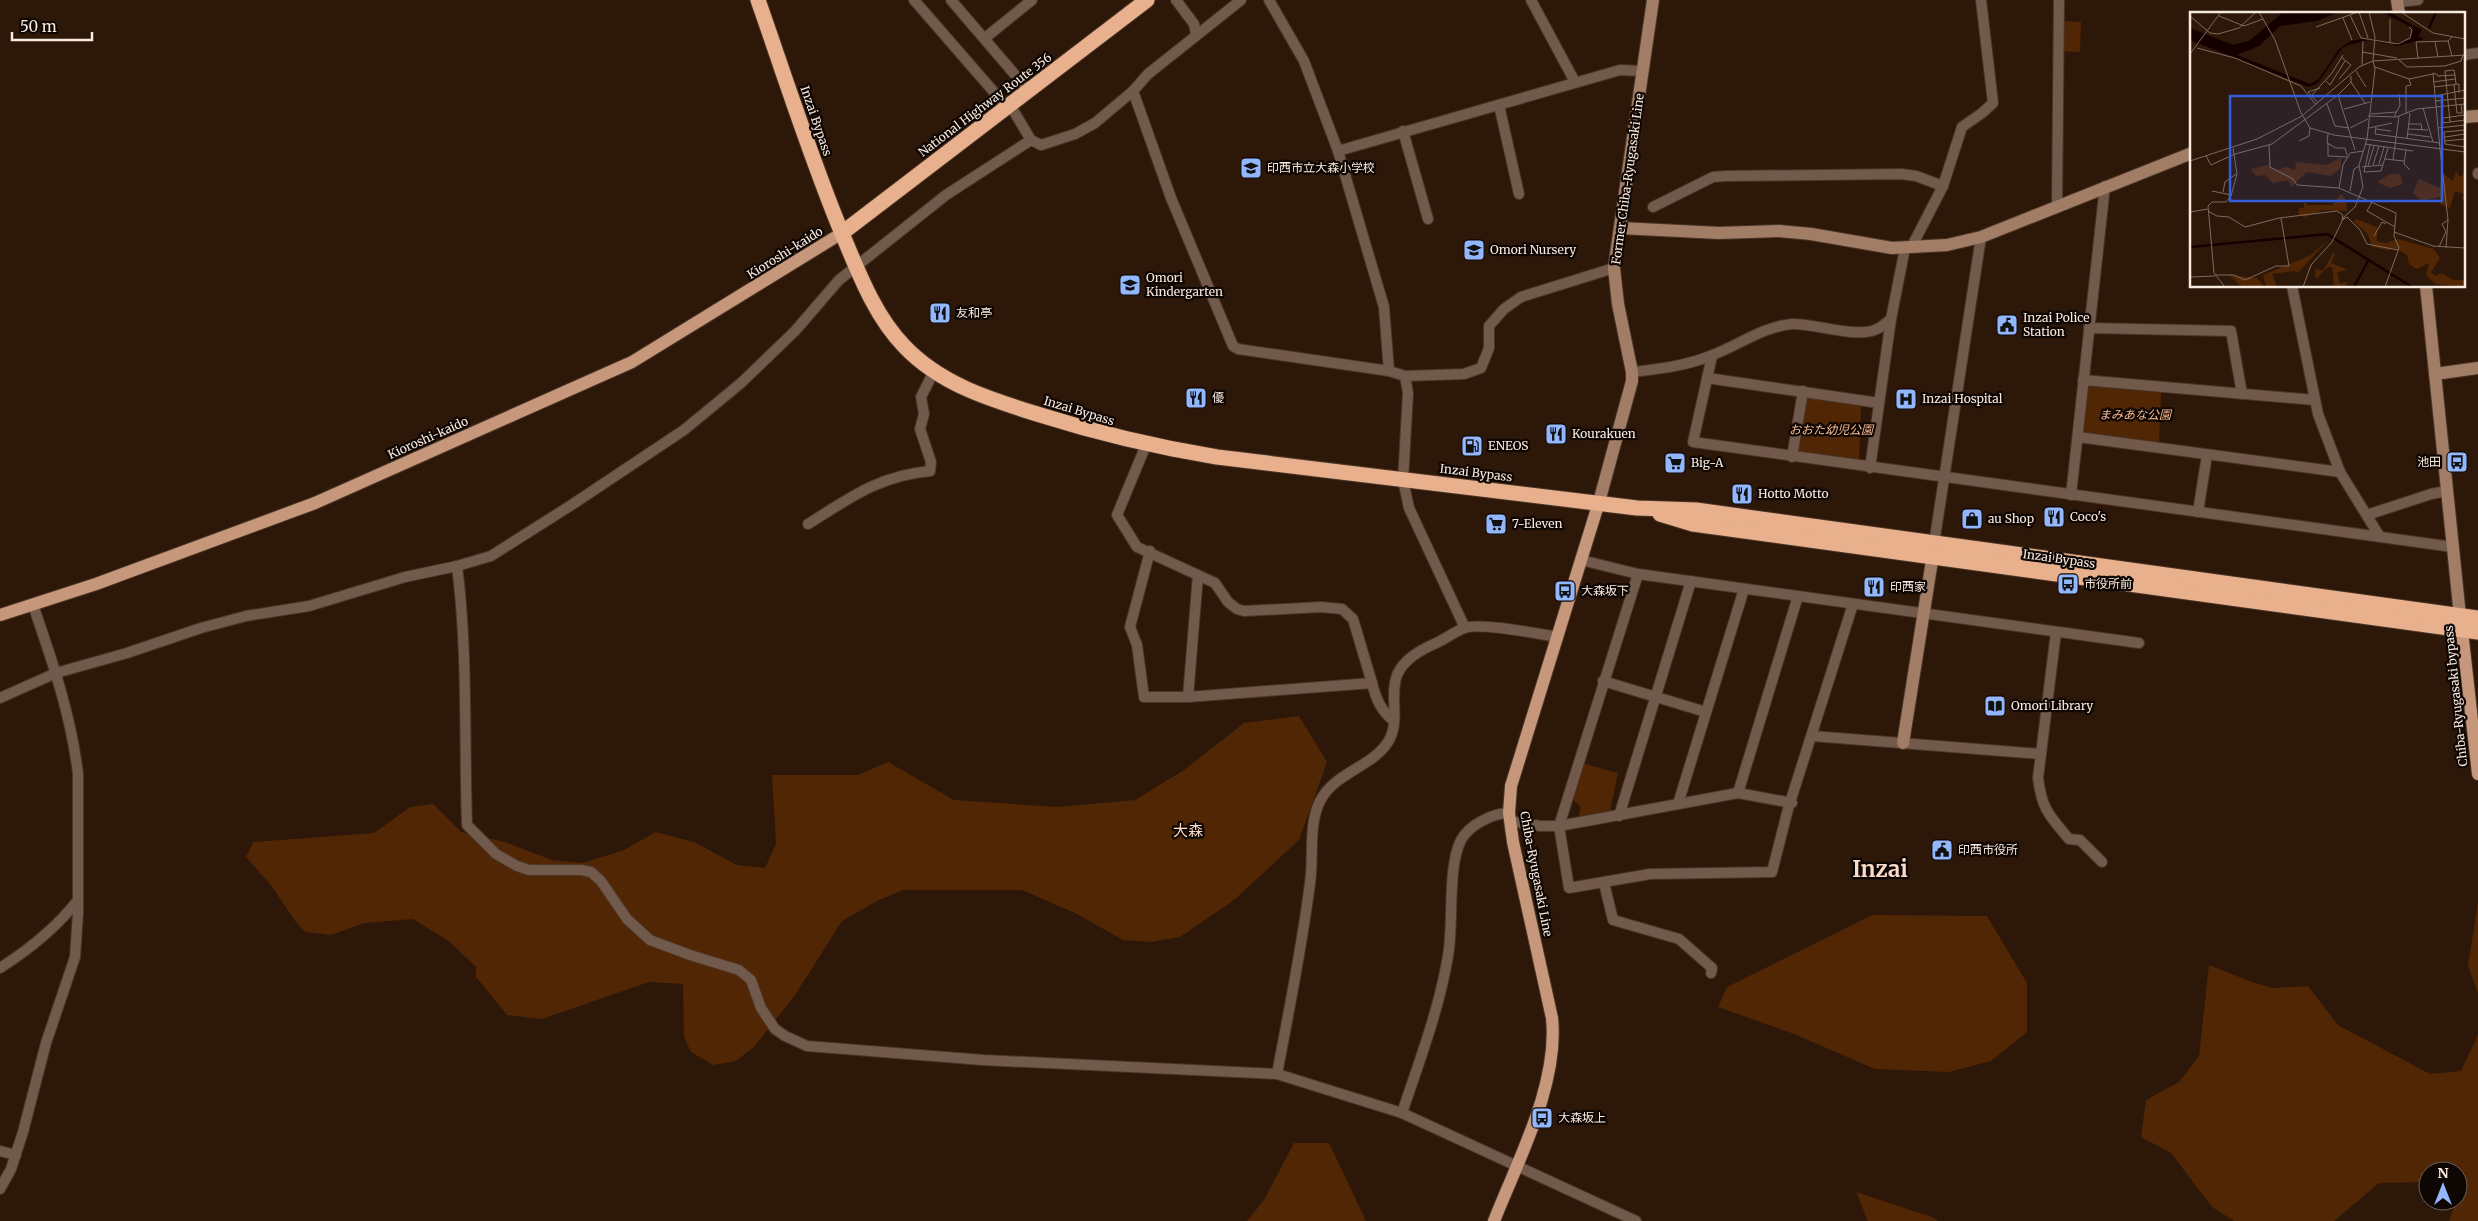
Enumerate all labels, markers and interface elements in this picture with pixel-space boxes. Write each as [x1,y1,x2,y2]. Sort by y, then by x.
scale bar [12,10,92,42]
inset map [2190,12,2466,288]
text: 50 m [20,17,57,36]
street label: National Highway Route 356 [915,50,1054,160]
street label: Inzai Bypass [797,84,835,158]
street label: Former Chiba-Ryugasaki Line [1608,92,1647,266]
school or university icon: 印西市立大森小学校 [1239,156,1263,180]
place label: 印西市立大森小学校 [1267,160,1375,175]
street label: Kioroshi-kaido [744,223,825,282]
school or university icon: Omori Nursery [1462,238,1486,262]
place label: Omori Nursery [1490,242,1576,257]
place label: Omori Kindergarten [1146,270,1223,299]
school or university icon: Omori Kindergarten [1118,273,1142,297]
restaurant icon: 友和亭 [928,301,952,325]
place label: 友和亭 [956,305,992,320]
place label: Inzai Police Station [2023,310,2089,339]
public building icon: Inzai Police Station [1995,313,2019,337]
restaurant icon: 優 [1184,386,1208,410]
hospital icon: Inzai Hospital [1894,387,1918,411]
place label: 優 [1212,390,1224,405]
place label: Inzai Hospital [1922,391,2003,406]
street label: Inzai Bypass [1042,393,1116,428]
park label: まみあな公園 [2099,407,2173,422]
street label: Kioroshi-kaido [385,413,470,462]
restaurant icon: Kourakuen [1544,422,1568,446]
park label: おおた幼児公園 [1789,422,1875,437]
place label: Kourakuen [1572,426,1636,441]
fuel station icon: ENEOS [1460,434,1484,458]
place label: ENEOS [1488,438,1528,453]
bus stop icon: 池田 [2445,450,2469,474]
supermarket icon: Big-A [1663,451,1687,475]
place label: 池田 [2417,454,2441,469]
place label: Big-A [1691,455,1724,470]
street label: Inzai Bypass [1439,461,1513,484]
restaurant icon: Hotto Motto [1730,482,1754,506]
place label: Hotto Motto [1758,486,1828,501]
restaurant icon: Coco's [2042,505,2066,529]
shop icon: au Shop [1960,507,1984,531]
place label: Coco's [2070,509,2106,524]
place label: au Shop [1988,511,2034,526]
supermarket icon: 7-Eleven [1484,512,1508,536]
place label: 7-Eleven [1512,516,1562,531]
street label: Inzai Bypass [2022,546,2096,571]
bus stop icon: 市役所前 [2056,572,2080,596]
restaurant icon: 印西家 [1862,575,1886,599]
place label: 市役所前 [2084,576,2132,591]
bus stop icon: 大森坂下 [1553,579,1577,603]
place label: 印西家 [1890,579,1926,594]
place label: 大森坂下 [1581,583,1629,598]
street label: Chiba-Ryugasaki bypass [2441,625,2470,767]
library icon: Omori Library [1983,694,2007,718]
place label: Omori Library [2011,698,2093,713]
street label: Chiba-Ryugasaki Line [1517,810,1556,938]
district label: 大森 [1173,821,1203,840]
public building icon: 印西市役所 [1930,838,1954,862]
place label: 印西市役所 [1958,842,2018,857]
district label: Inzai [1852,855,1908,883]
bus stop icon: 大森坂上 [1530,1106,1554,1130]
place label: 大森坂上 [1558,1110,1606,1125]
north arrow [2418,1161,2468,1211]
text: N [2437,1164,2449,1182]

